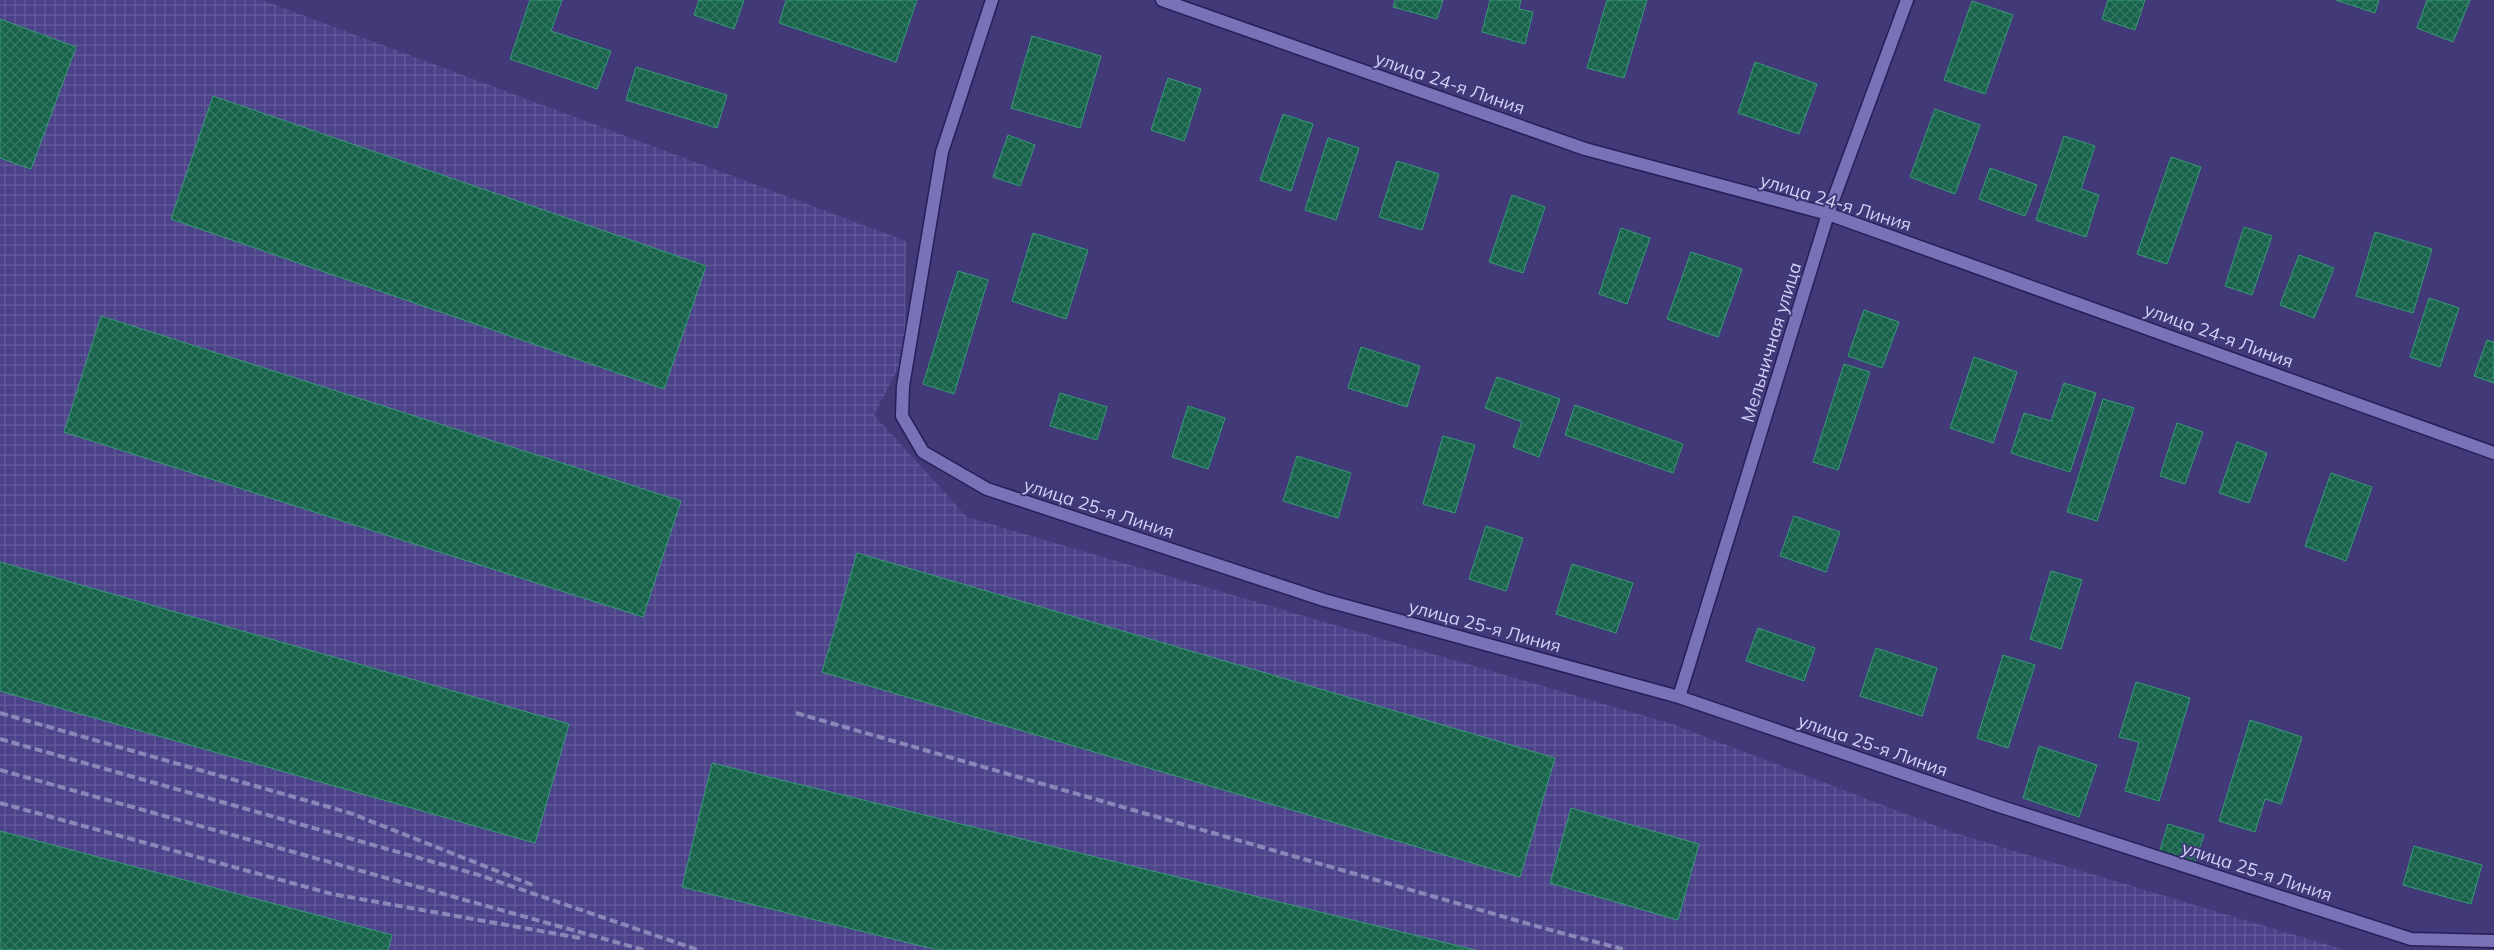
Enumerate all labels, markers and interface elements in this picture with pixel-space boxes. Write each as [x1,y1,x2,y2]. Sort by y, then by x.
street label: улица 24-я Линия [1372,47,1528,119]
street label: улица 24-я Линия [1758,168,1914,236]
street label: Мельничная улица [1736,259,1806,425]
street label: улица 24-я Линия [2141,297,2297,373]
street label: улица 25-я Линия [1021,473,1177,543]
street label: улица 25-я Линия [1406,595,1564,657]
street label: улица 25-я Линия [1795,709,1951,781]
street label: улица 25-я Линия [2179,836,2335,906]

